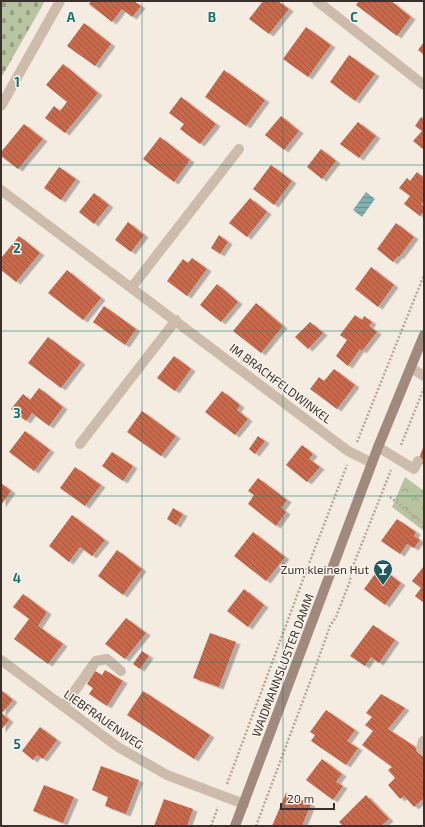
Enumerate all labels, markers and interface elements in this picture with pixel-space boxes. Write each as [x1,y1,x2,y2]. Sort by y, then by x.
text: A [67,9,76,25]
text: B [208,9,216,25]
text: C [350,9,358,25]
text: 1 [14,74,20,90]
text: 2 [13,240,21,256]
street label: IM BRACHFELDWINKEL [227,340,335,426]
text: 3 [13,405,21,421]
bar icon: Zum kleinen Hut [372,558,394,586]
place label: Zum kleinen Hut [281,562,369,576]
text: 4 [13,570,21,586]
street label: WAIDMANNSLUSTER DAMM [248,591,316,739]
street label: LIEBFRAUENWEG [62,686,146,752]
text: 5 [13,736,21,752]
scale bar [281,785,334,811]
text: 20 m [287,791,314,805]

